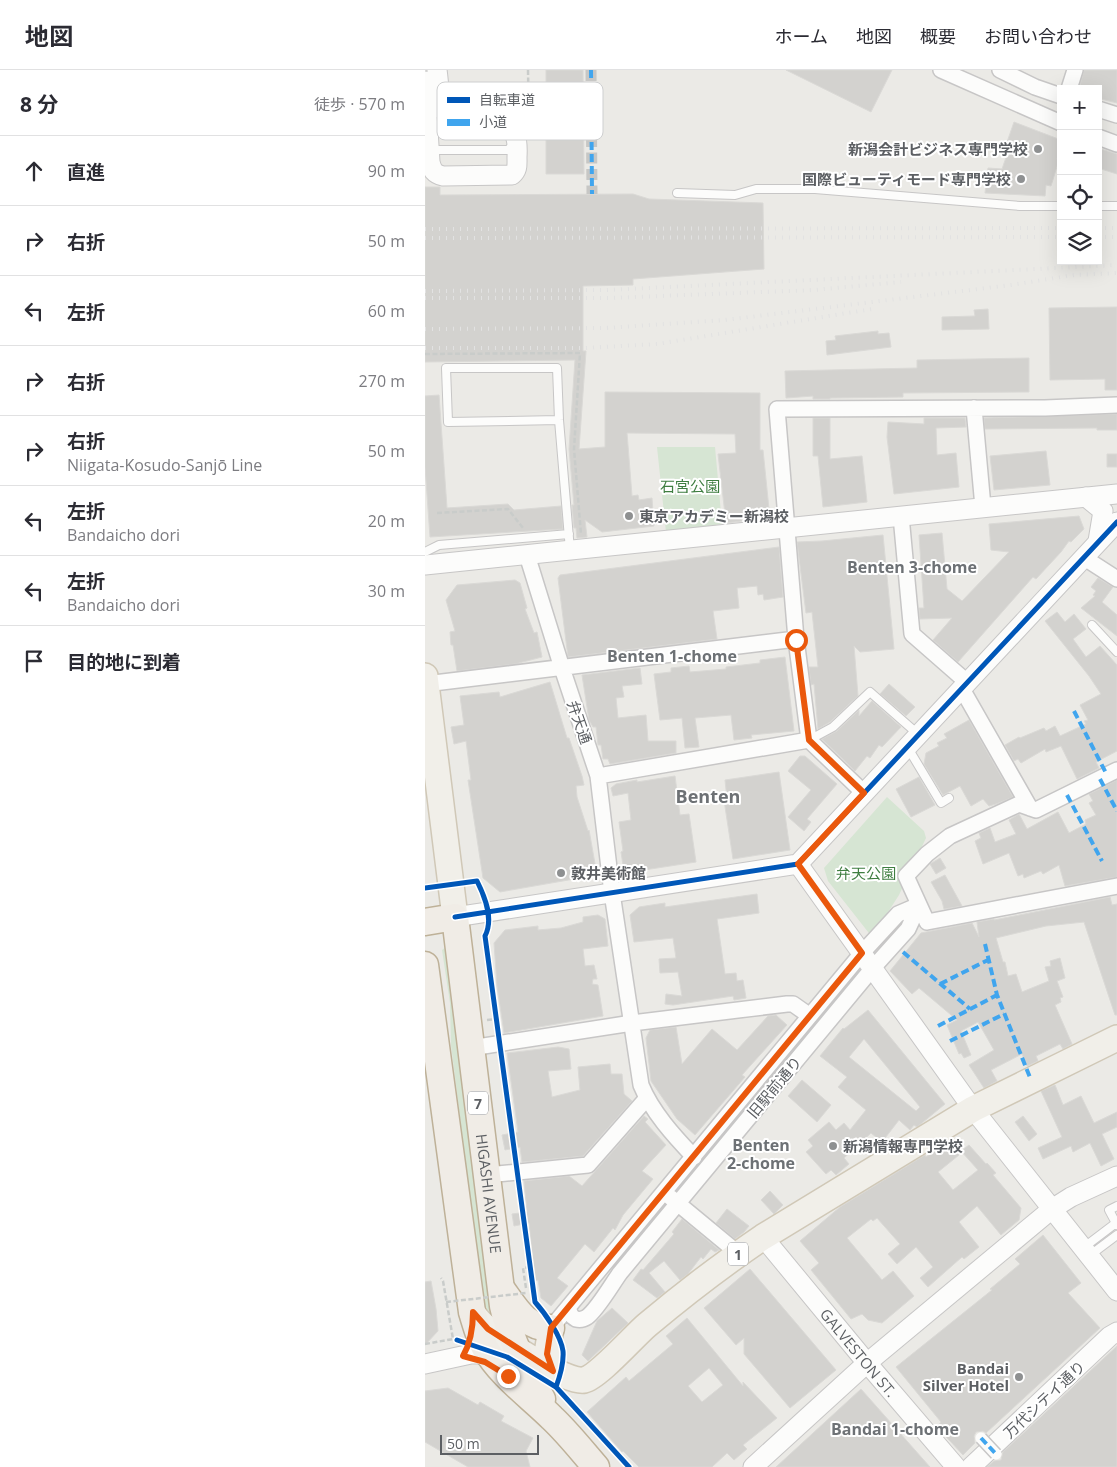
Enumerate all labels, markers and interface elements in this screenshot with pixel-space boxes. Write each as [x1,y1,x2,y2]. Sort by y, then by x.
text: 地図 [25,19,73,52]
text: ホーム [775,24,828,48]
text: 地図 [856,24,892,48]
text: 概要 [920,24,956,48]
text: お問い合わせ [984,24,1092,48]
legend [437,82,603,140]
map controls [1057,85,1102,265]
button: + [1057,85,1102,130]
text: 8 分 [20,90,58,118]
text: 自転車道 [479,90,535,109]
text: 徒歩 · 570 m [314,93,405,115]
text: 小道 [479,112,507,131]
button: − [1057,130,1102,175]
place label: 新潟会計ビジネス専門学校 [848,139,1028,159]
marker: 新潟会計ビジネス専門学校 [1032,143,1044,155]
icon: ahead [20,157,48,185]
text: 直進 [67,159,105,185]
text: 90 m [368,160,405,182]
place label: 国際ビューティモード専門学校 [802,169,1011,189]
marker: 国際ビューティモード専門学校 [1015,173,1027,185]
button: locate [1057,175,1102,220]
button: layers [1057,220,1102,265]
icon: right [20,227,48,255]
text: 右折 [67,229,105,255]
text: 50 m [368,230,405,252]
icon: left [20,297,48,325]
text: 左折 [67,299,105,325]
text: 60 m [368,300,405,322]
icon: right [20,367,48,395]
text: 右折 [67,369,105,395]
text: 270 m [359,370,405,392]
text: 右折 [67,428,105,454]
icon: right [20,437,48,465]
text: 50 m [368,440,405,462]
text: Niigata-Kosudo-Sanjō Line [67,454,262,476]
park label: 石宮公園 [660,476,720,496]
text: 左折 [67,498,105,524]
place label: 東京アカデミー新潟校 [639,506,789,526]
icon: left [20,507,48,535]
text: 20 m [368,510,405,532]
marker: 東京アカデミー新潟校 [623,510,635,522]
text: Bandaicho dori [67,524,180,546]
district label: Benten 3-chome [847,556,977,578]
text: 左折 [67,568,105,594]
icon: left [20,577,48,605]
text: 30 m [368,580,405,602]
text: Bandaicho dori [67,594,180,616]
route start [785,629,808,652]
district label: Benten 1-chome [607,645,737,667]
icon: arrive [20,647,48,675]
text: 目的地に到着 [67,649,181,675]
street label: 弁天通 [563,697,597,747]
district label: Benten [676,784,740,808]
place label: 敦井美術館 [571,863,646,883]
park label: 弁天公園 [836,863,896,883]
marker: 敦井美術館 [555,867,567,879]
street label: 旧駅前通り [742,1052,806,1122]
road number: 7 [468,1091,488,1114]
street label: HIGASHI AVENUE [472,1132,506,1254]
district label: Benten 2-chome [727,1134,795,1174]
place label: 新潟情報専門学校 [843,1136,963,1156]
marker: 新潟情報専門学校 [827,1140,839,1152]
road number: 1 [728,1242,748,1266]
street label: GALVESTON ST. [816,1304,901,1401]
street label: 万代シテイ通り [999,1356,1089,1442]
place label: Bandai Silver Hotel [923,1358,1009,1395]
route end [497,1365,520,1388]
marker: Bandai Silver Hotel [1013,1371,1025,1383]
district label: Bandai 1-chome [831,1418,959,1440]
scale bar [440,1432,539,1455]
text: 50 m [447,1434,480,1453]

